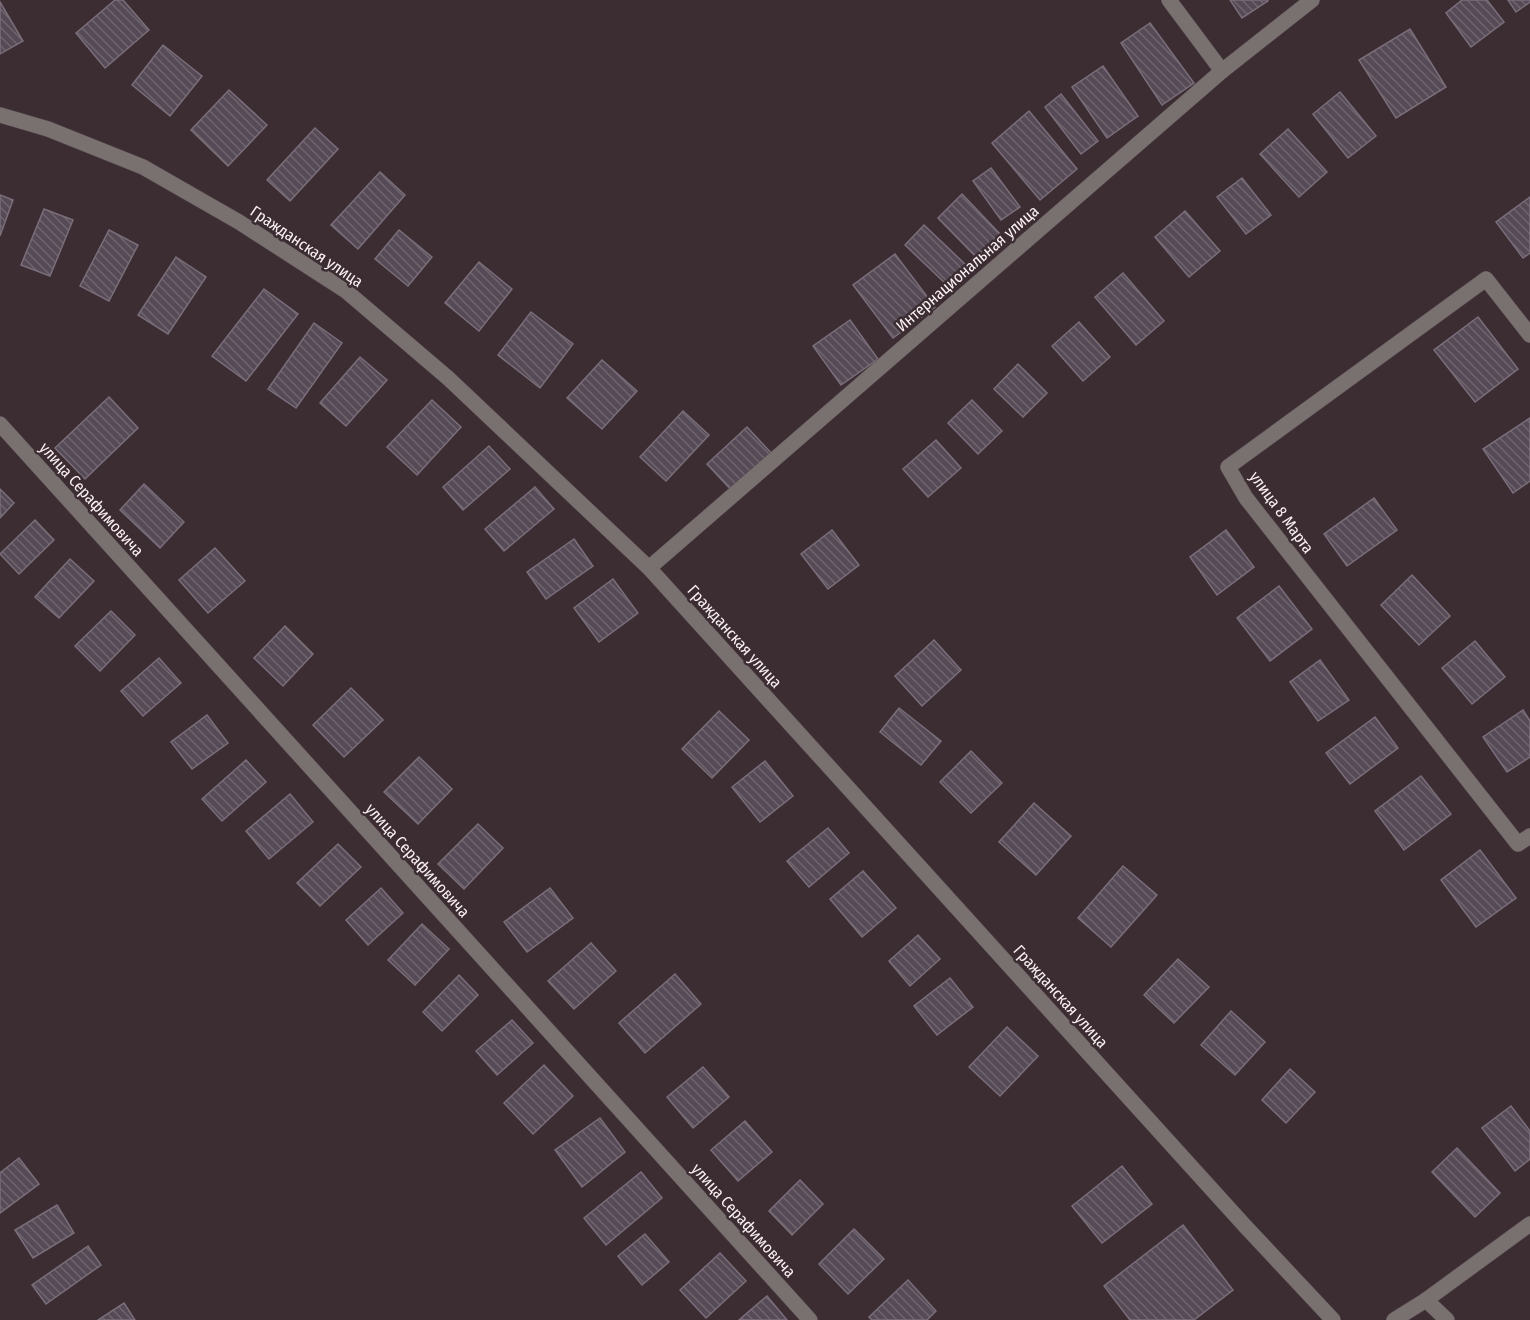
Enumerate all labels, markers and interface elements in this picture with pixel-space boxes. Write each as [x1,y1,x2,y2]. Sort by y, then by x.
street label: Интернациональная улица [892,201,1043,335]
street label: Гражданская улица [247,202,367,291]
street label: улица Серафимовича [36,438,148,560]
street label: улица 8 Марта [1245,468,1318,557]
street label: Гражданская улица [683,581,786,692]
street label: улица Серафимовича [362,799,474,921]
street label: Гражданская улица [1009,941,1112,1052]
street label: улица Серафимовича [688,1159,800,1281]

